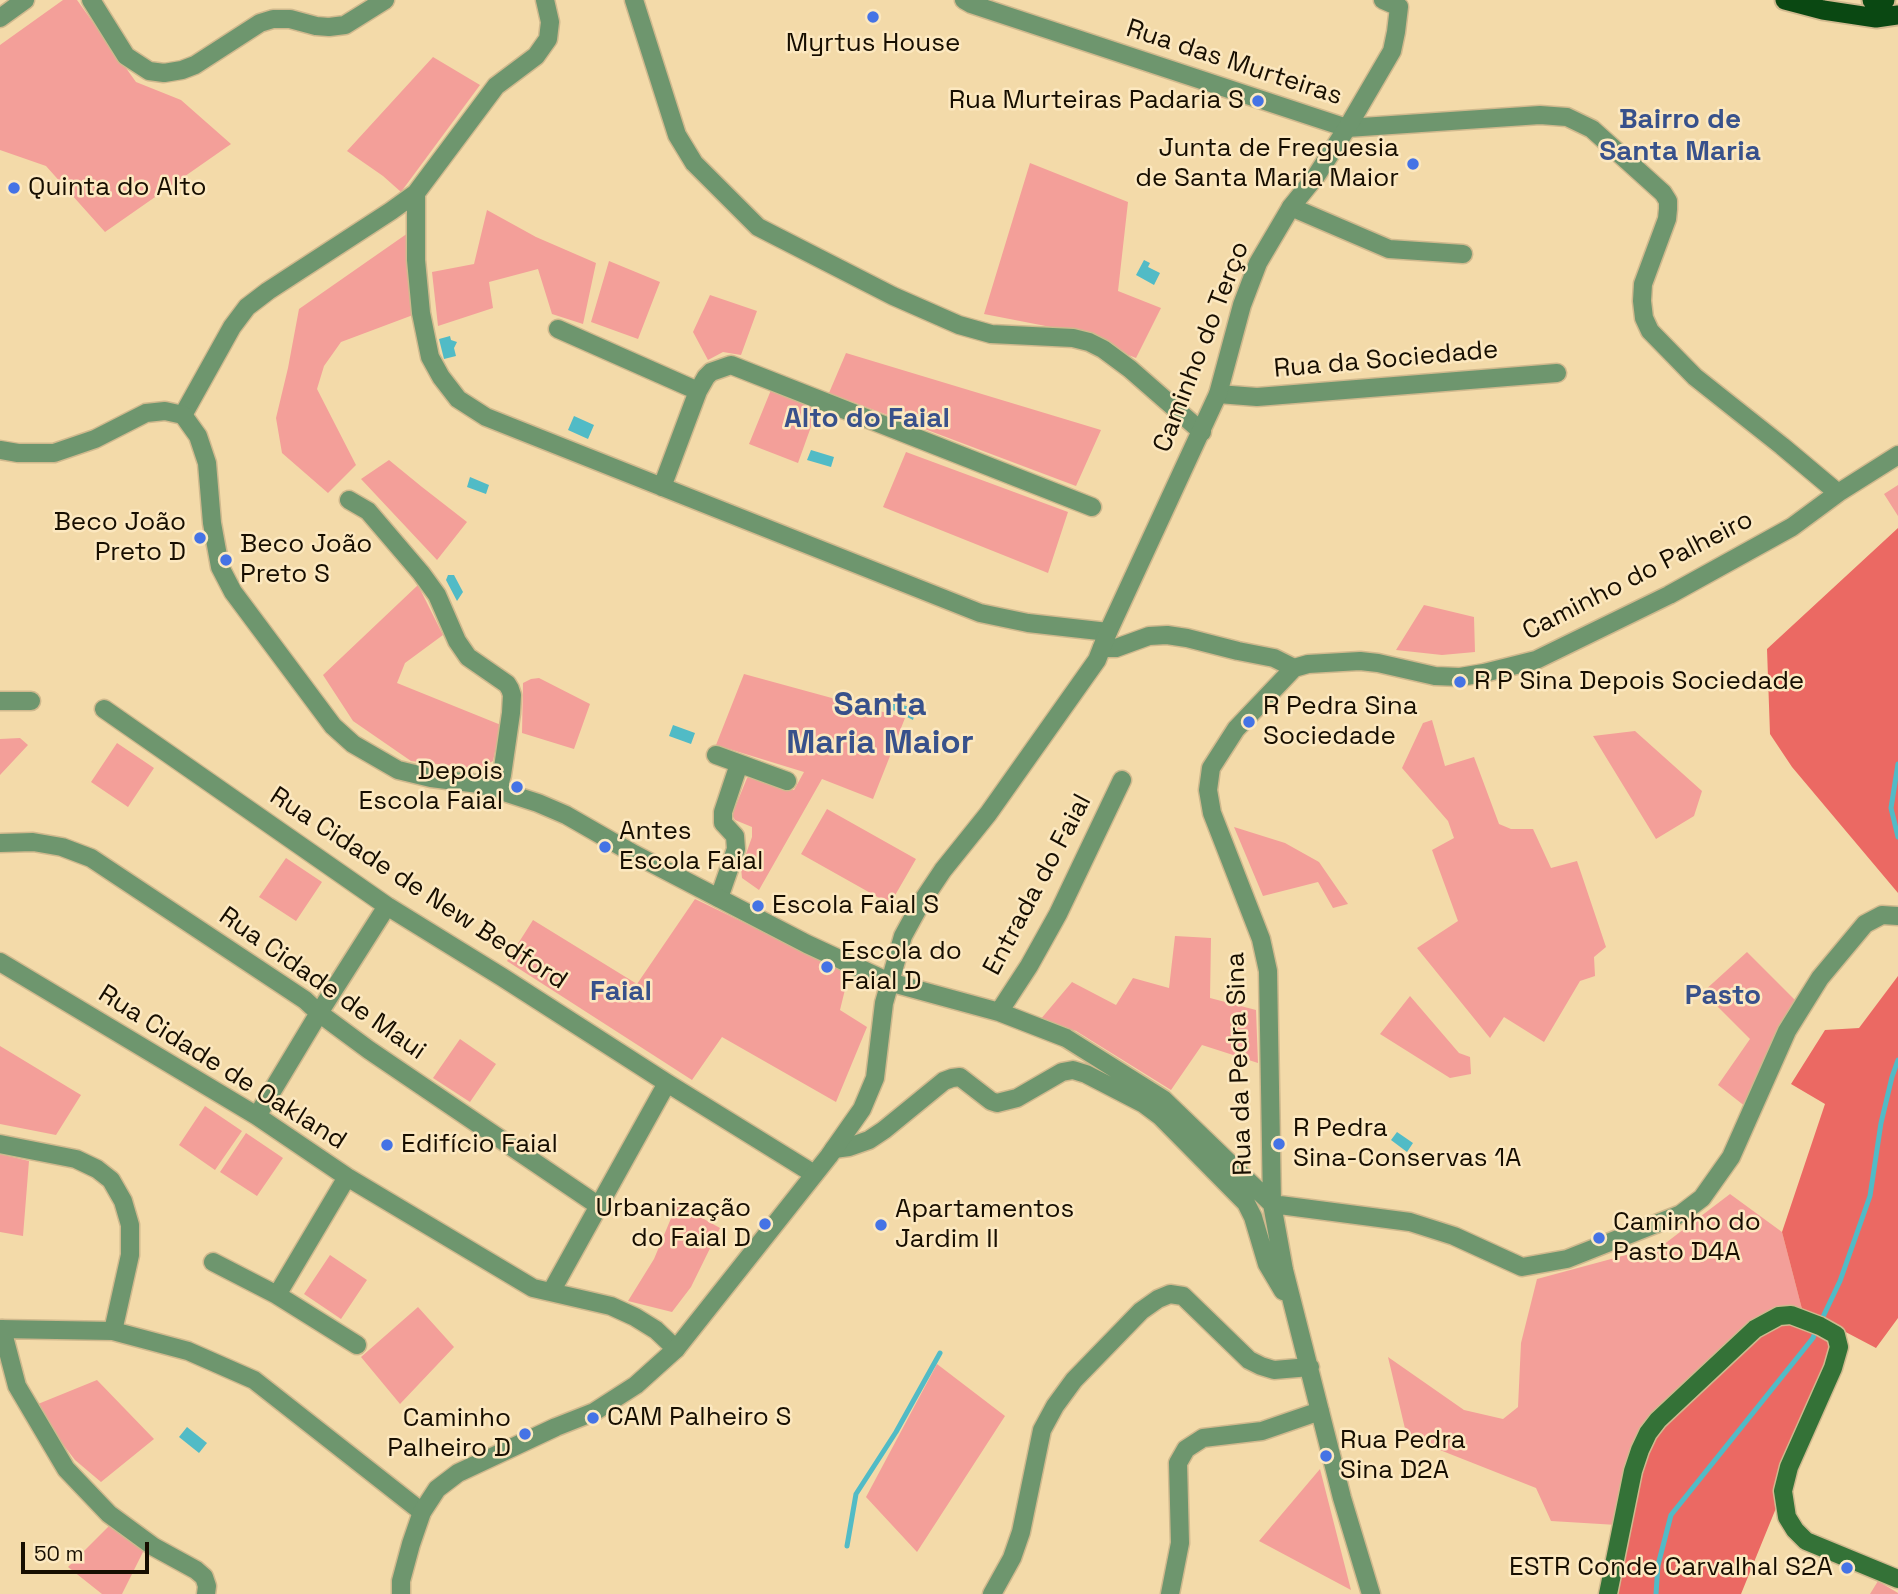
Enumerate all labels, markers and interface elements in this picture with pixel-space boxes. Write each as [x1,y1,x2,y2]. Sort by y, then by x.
marker: Myrtus House [865,9,881,25]
street label: Rua das Murteiras [1122,13,1346,113]
place label: Myrtus House [786,28,960,60]
place label: Rua Murteiras Padaria S [949,85,1244,117]
marker: Rua Murteiras Padaria S [1250,93,1266,109]
district label: Bairro de Santa Maria [1599,103,1761,169]
place label: Junta de Freguesia de Santa Maria Maior [1135,133,1399,194]
marker: Junta de Freguesia de Santa Maria Maior [1405,156,1421,172]
place label: Quinta do Alto [28,172,207,204]
marker: Quinta do Alto [6,180,22,196]
street label: Caminho do Terço [1147,237,1257,457]
street label: Rua da Sociedade [1273,335,1499,385]
district label: Alto do Faial [784,402,950,436]
street label: Caminho do Palheiro [1518,504,1758,648]
place label: Beco João Preto D [54,507,186,568]
place label: Beco João Preto S [240,529,372,590]
marker: Beco João Preto D [192,530,208,546]
marker: Beco João Preto S [218,552,234,568]
place label: R P Sina Depois Sociedade [1474,666,1804,698]
marker: R P Sina Depois Sociedade [1452,674,1468,690]
district label: Santa Maria Maior [786,686,974,764]
place label: R Pedra Sina Sociedade [1263,691,1418,752]
marker: R Pedra Sina Sociedade [1241,714,1257,730]
place label: Depois Escola Faial [359,756,503,818]
marker: Depois Escola Faial [509,779,525,795]
street label: Rua Cidade de New Bedford [263,781,573,997]
street label: Entrada do Faial [977,789,1099,981]
place label: Antes Escola Faial [619,816,763,878]
marker: Antes Escola Faial [597,839,613,855]
place label: Escola Faial S [772,890,939,922]
marker: Escola Faial S [750,898,766,914]
street label: Rua Cidade de Maui [213,901,431,1067]
place label: Escola do Faial D [841,936,962,998]
street label: Rua da Pedra Sina [1221,952,1259,1176]
marker: Escola do Faial D [819,959,835,975]
district label: Faial [590,975,652,1009]
street label: Rua Cidade de Oakland [92,979,352,1157]
district label: Pasto [1685,979,1761,1013]
place label: R Pedra Sina-Conservas 1A [1293,1113,1521,1174]
place label: Edifício Faial [401,1129,558,1161]
marker: R Pedra Sina-Conservas 1A [1271,1136,1287,1152]
marker: Edifício Faial [379,1137,395,1153]
place label: Urbanização do Faial D [596,1193,751,1254]
place label: Apartamentos Jardim II [895,1194,1074,1256]
place label: Caminho do Pasto D4A [1613,1207,1761,1268]
marker: Urbanização do Faial D [757,1216,773,1232]
marker: Apartamentos Jardim II [873,1217,889,1233]
marker: Caminho do Pasto D4A [1591,1230,1607,1246]
place label: CAM Palheiro S [607,1402,791,1434]
place label: Caminho Palheiro D [387,1403,511,1464]
marker: CAM Palheiro S [585,1410,601,1426]
place label: Rua Pedra Sina D2A [1340,1425,1466,1486]
marker: Caminho Palheiro D [517,1426,533,1442]
marker: Rua Pedra Sina D2A [1318,1448,1334,1464]
scale bar [24,1528,152,1572]
text: 50 m [34,1540,84,1567]
place label: ESTR Conde Carvalhal S2A [1509,1552,1833,1584]
marker: ESTR Conde Carvalhal S2A [1839,1560,1855,1576]

